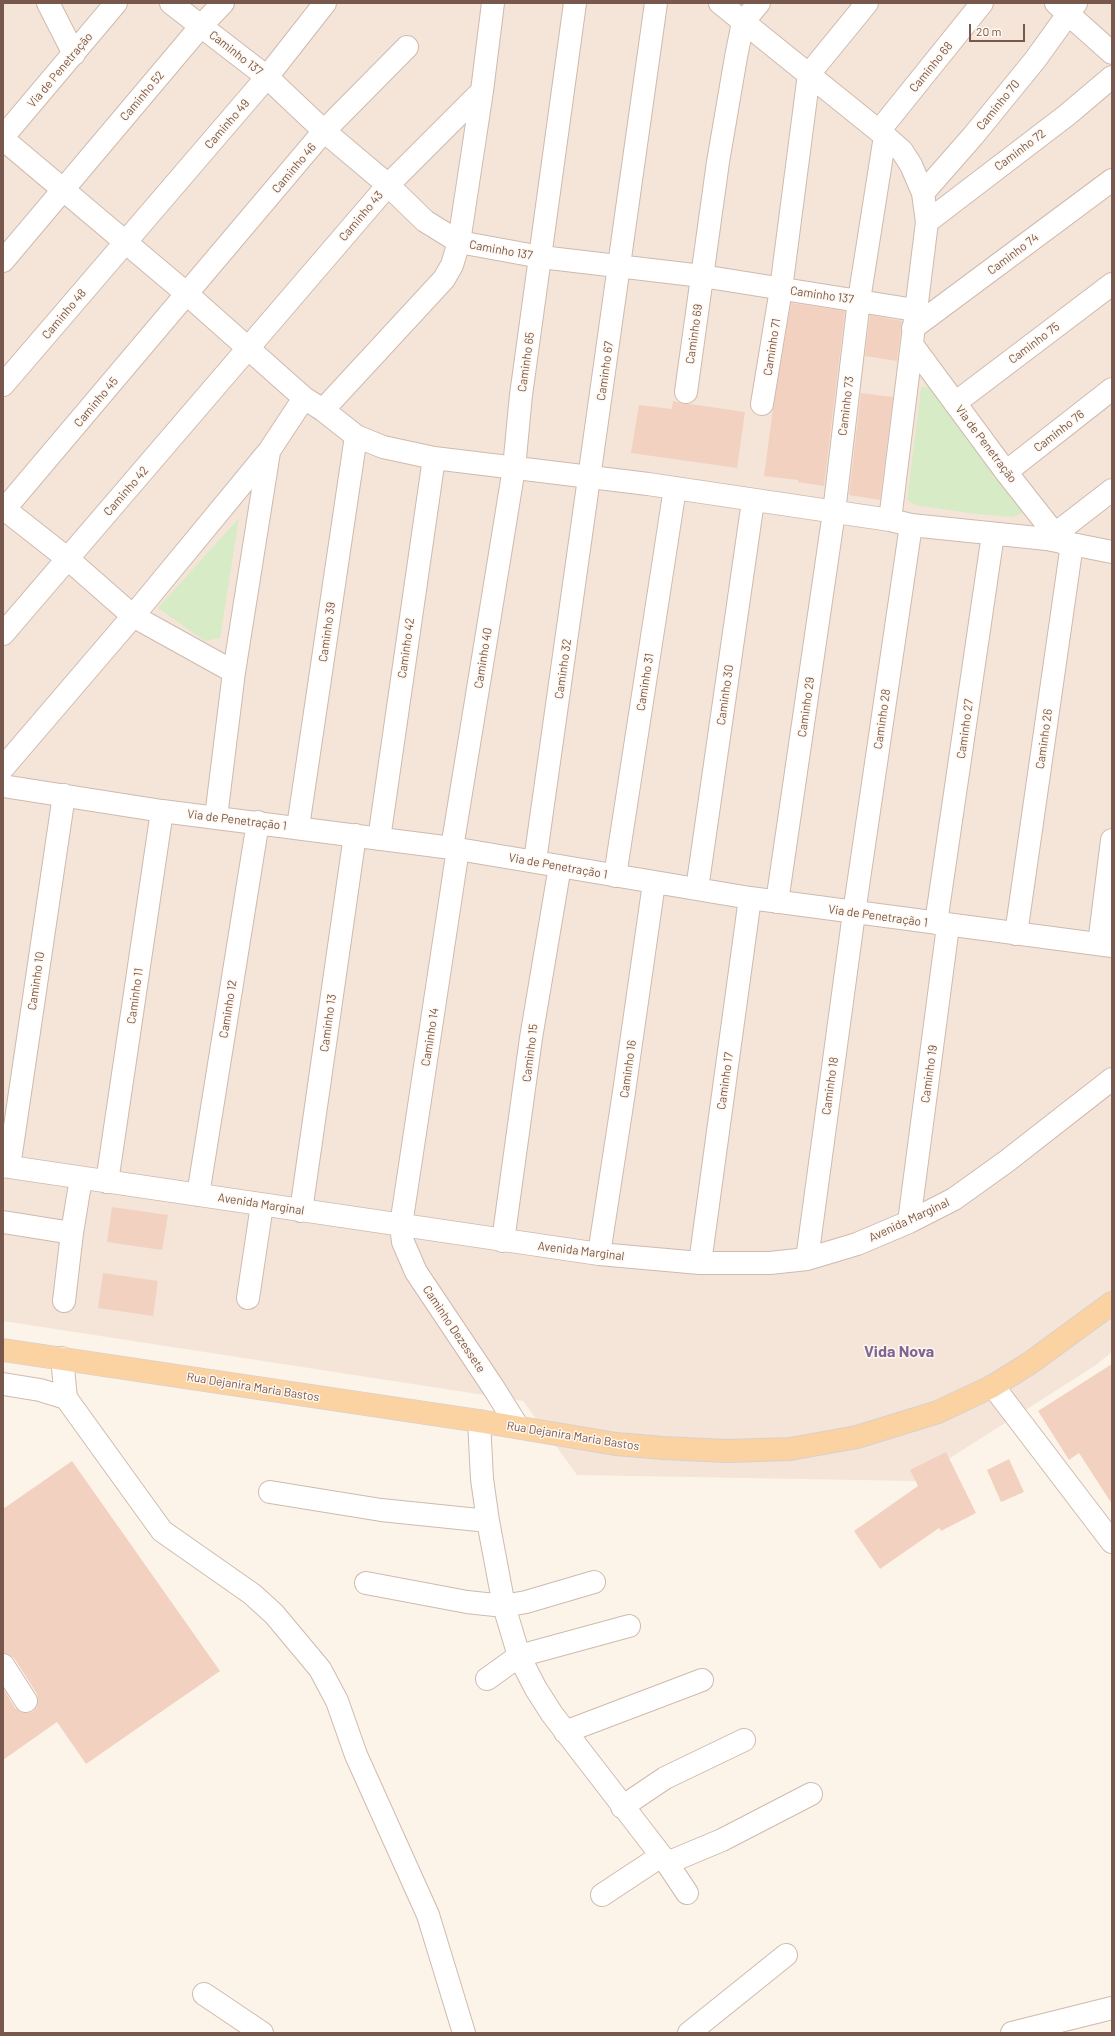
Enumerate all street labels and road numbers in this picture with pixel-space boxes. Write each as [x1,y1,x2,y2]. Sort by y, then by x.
street label: Caminho 137 [206,28,266,78]
street label: Via de Penetração [24,30,96,110]
street label: Caminho 68 [906,39,956,95]
street label: Caminho 52 [117,68,167,124]
street label: Caminho 70 [973,77,1023,133]
street label: Caminho 49 [202,96,252,152]
street label: Caminho 72 [992,126,1048,174]
street label: Caminho 46 [269,140,319,196]
street label: Caminho 43 [336,188,386,244]
street label: Caminho 74 [985,230,1041,278]
street label: Caminho 137 [468,237,534,263]
street label: Caminho 137 [789,283,855,307]
street label: Caminho 48 [39,286,89,342]
street label: Caminho 69 [683,303,705,365]
street label: Caminho 71 [760,317,784,377]
street label: Caminho 75 [1006,319,1062,367]
street label: Caminho 65 [515,331,537,393]
street label: Caminho 67 [594,340,616,402]
street label: Caminho 45 [71,374,121,430]
street label: Caminho 73 [835,375,857,437]
street label: Via de Penetração [952,402,1020,486]
street label: Caminho 76 [1031,407,1087,455]
street label: Caminho 42 [101,463,151,519]
street label: Caminho 39 [316,601,338,663]
street label: Caminho 42 [395,617,417,679]
street label: Caminho 40 [471,627,495,689]
street label: Caminho 32 [552,638,574,700]
street label: Caminho 31 [633,652,657,712]
street label: Caminho 30 [714,664,736,726]
street label: Caminho 29 [795,676,817,738]
street label: Caminho 28 [871,688,893,750]
street label: Caminho 27 [954,698,976,760]
street label: Caminho 26 [1033,708,1055,770]
street label: Via de Penetração 1 [186,807,288,833]
street label: Via de Penetração 1 [507,850,609,882]
street label: Via de Penetração 1 [827,902,929,930]
street label: Caminho 10 [25,951,47,1011]
street label: Caminho 11 [124,967,146,1025]
street label: Caminho 12 [216,979,240,1039]
street label: Caminho 13 [317,993,339,1053]
street label: Caminho 14 [418,1007,442,1067]
street label: Caminho 15 [519,1023,541,1083]
street label: Caminho 16 [617,1039,639,1099]
street label: Caminho 19 [918,1044,940,1104]
street label: Caminho 17 [714,1051,736,1111]
street label: Caminho 18 [819,1056,841,1116]
street label: Avenida Marginal [217,1190,305,1218]
street label: Avenida Marginal [866,1195,952,1245]
street label: Avenida Marginal [537,1239,625,1263]
street label: Caminho Dezessete [420,1283,488,1375]
street label: Rua Dejanira Maria Bastos [186,1369,320,1405]
street label: Rua Dejanira Maria Bastos [506,1418,640,1454]

